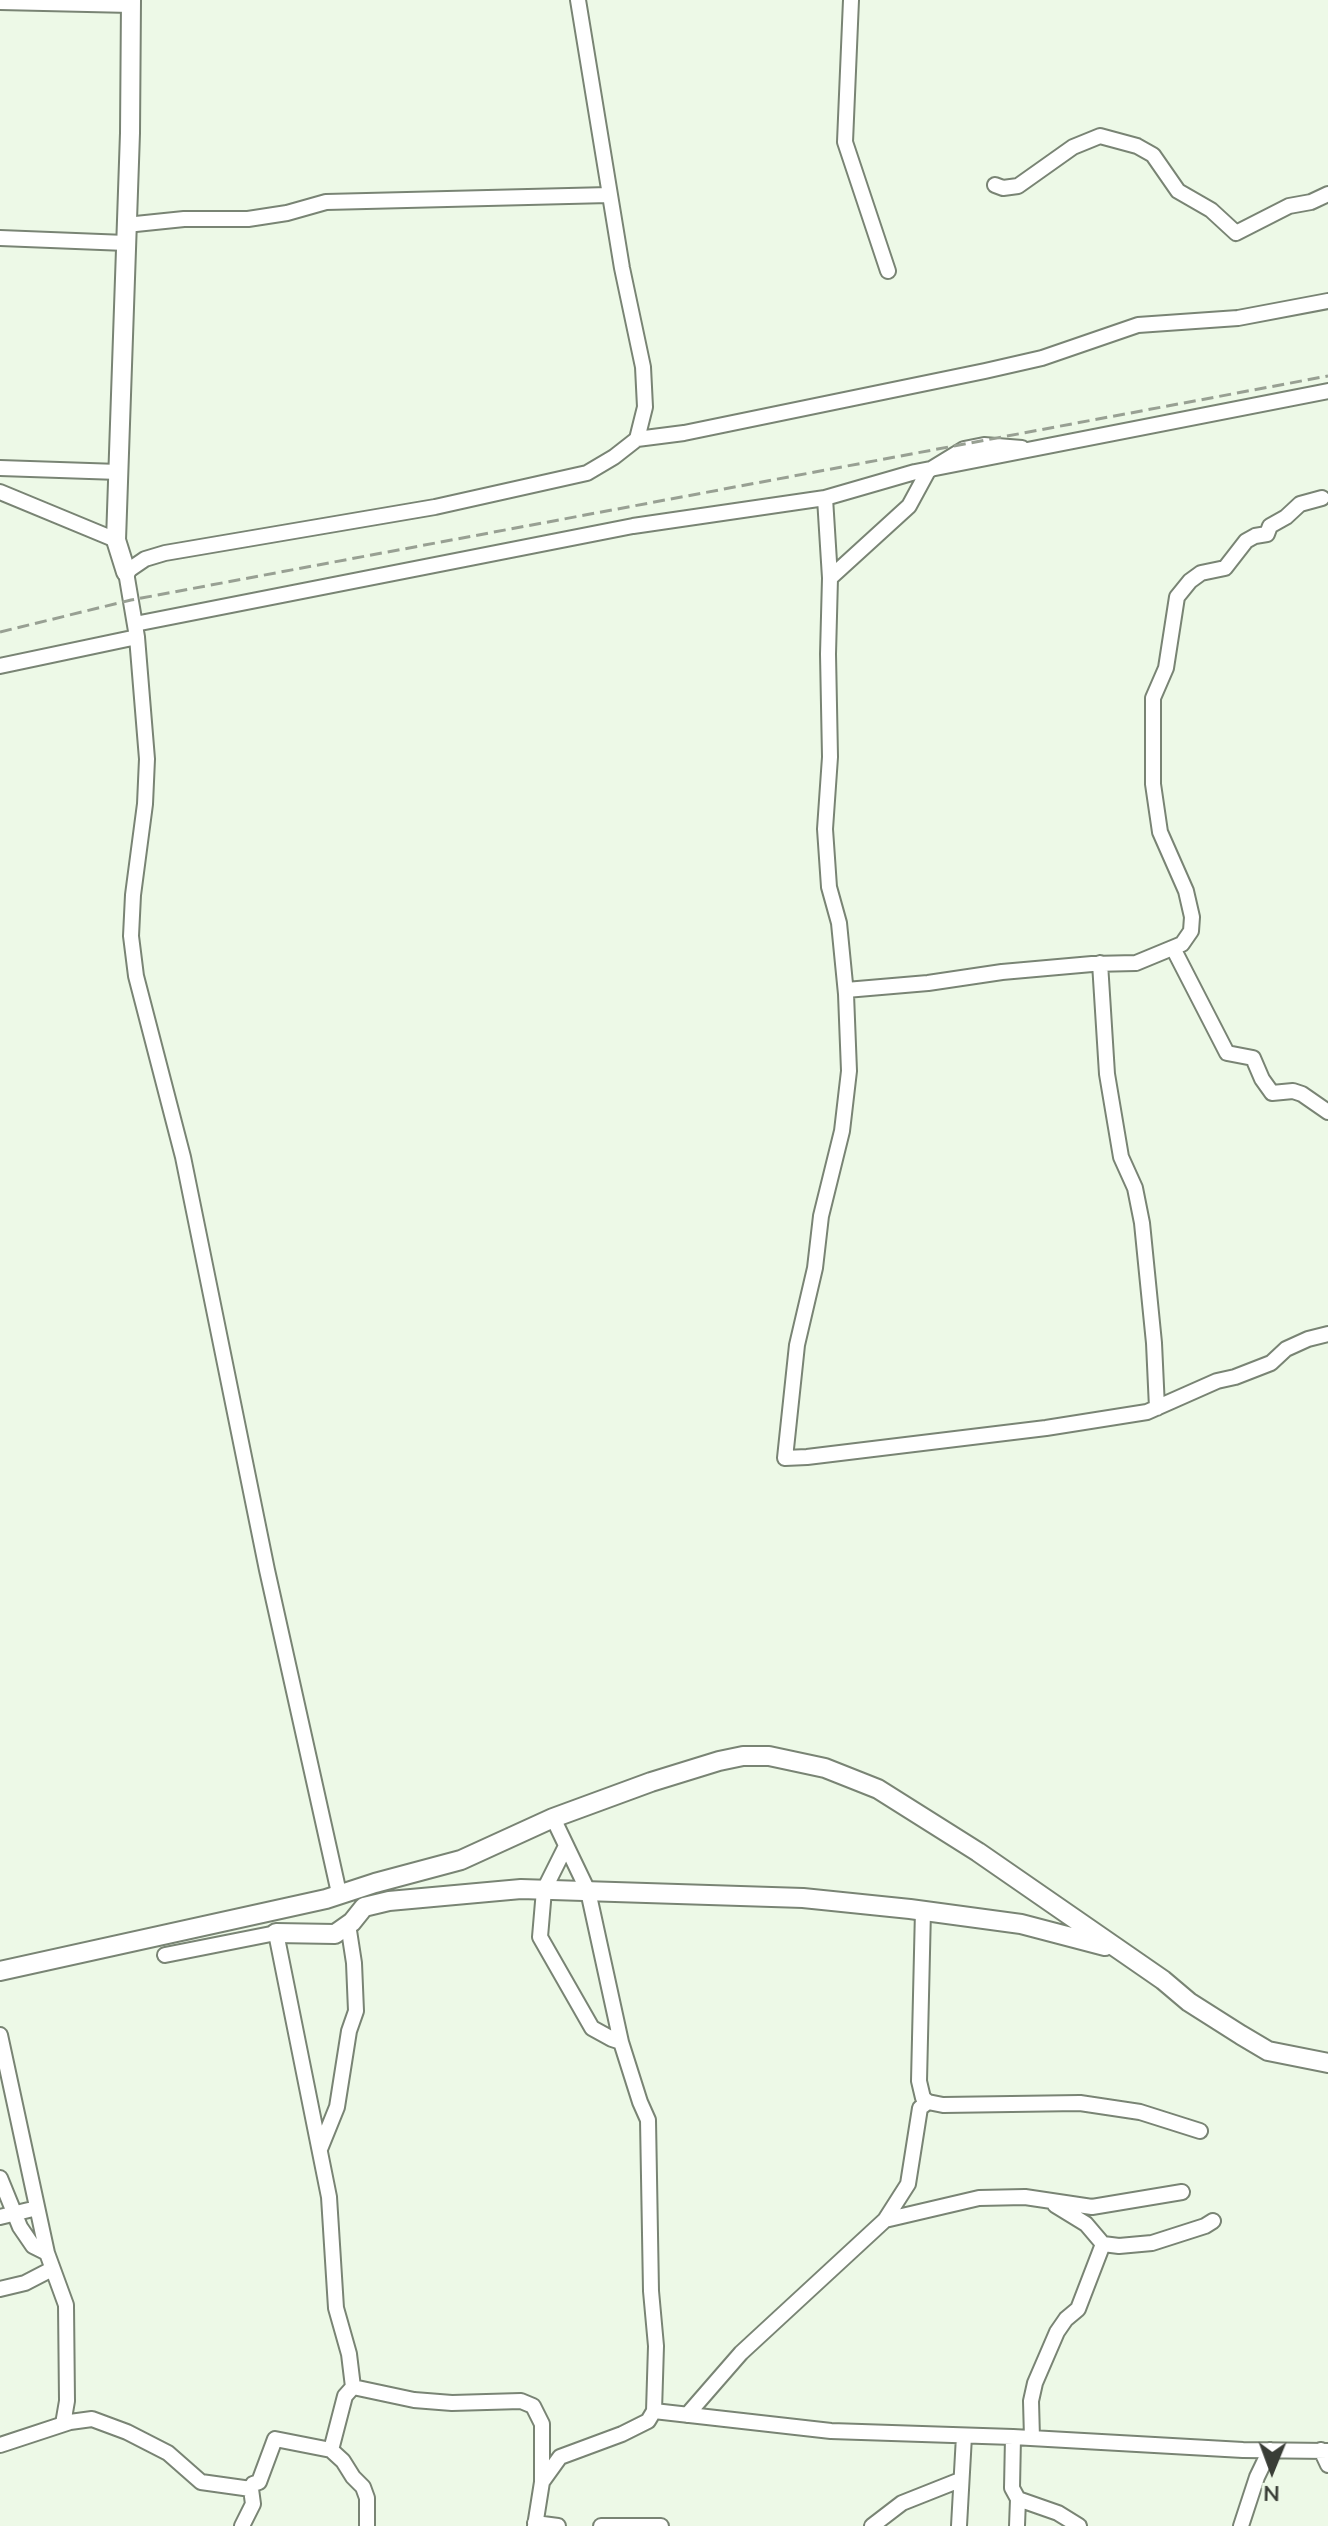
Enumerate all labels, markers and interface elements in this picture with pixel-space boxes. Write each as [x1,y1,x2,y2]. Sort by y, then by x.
north arrow [1232,2430,1312,2510]
text: N [1263,2480,1280,2508]

